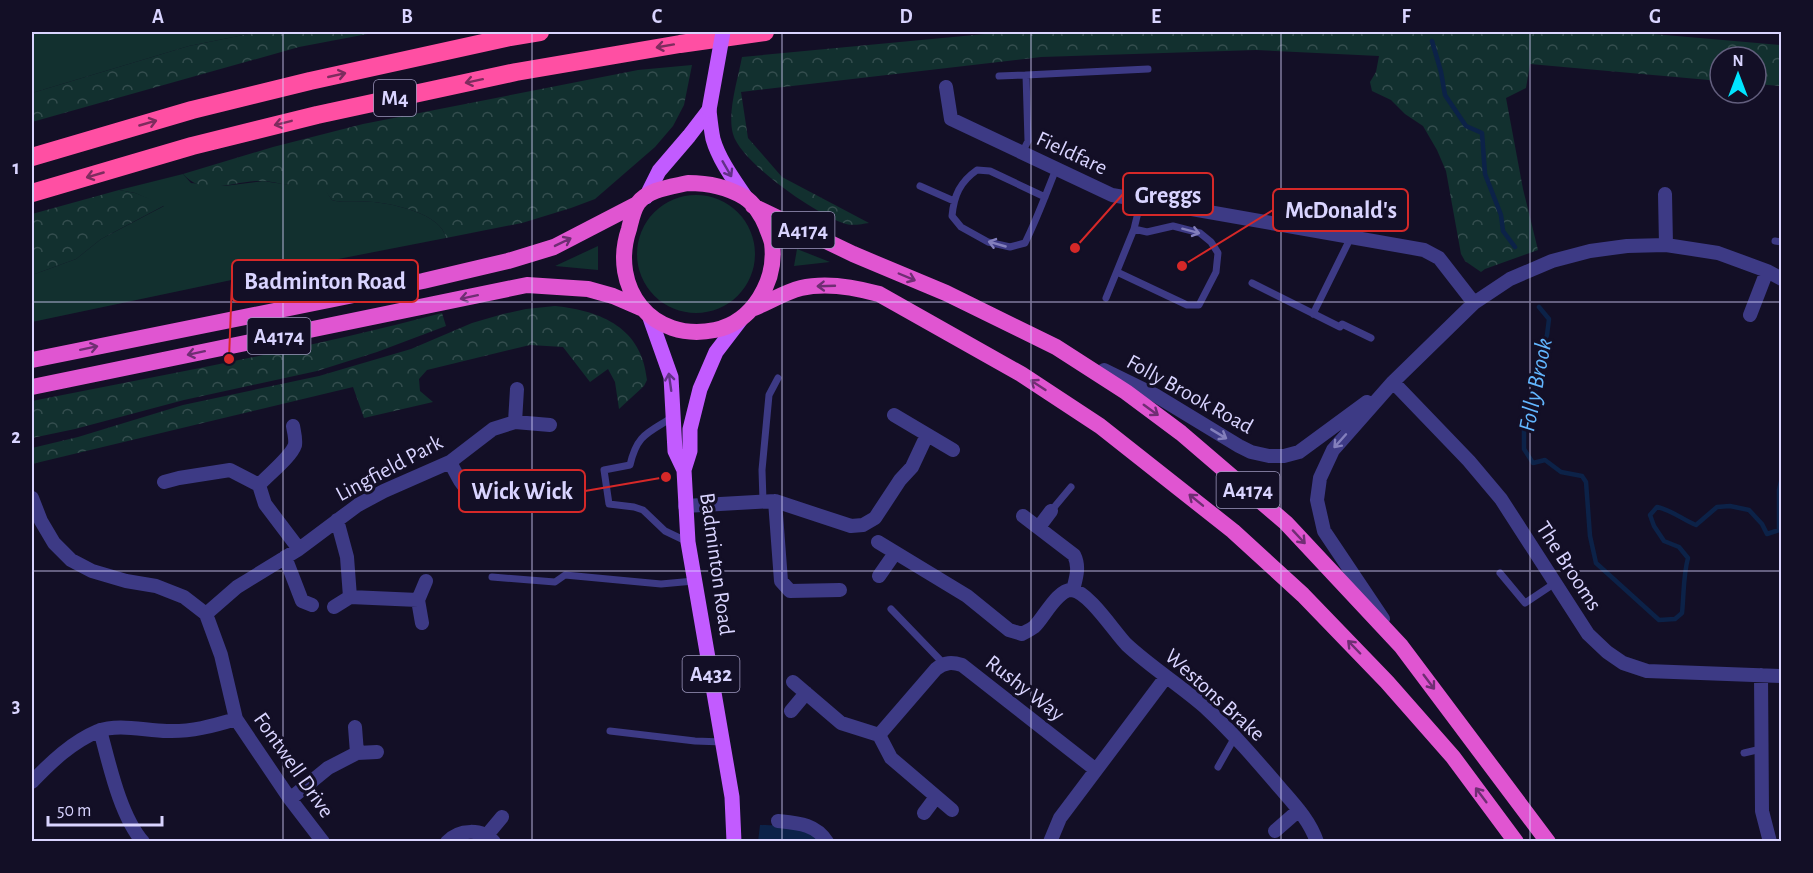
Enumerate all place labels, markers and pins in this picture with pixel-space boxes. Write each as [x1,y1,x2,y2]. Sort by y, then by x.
callout: Greggs [1123,173,1213,215]
callout: McDonald's [1273,189,1408,231]
callout: Badminton Road [232,260,418,302]
callout: Wick Wick [459,470,585,512]

